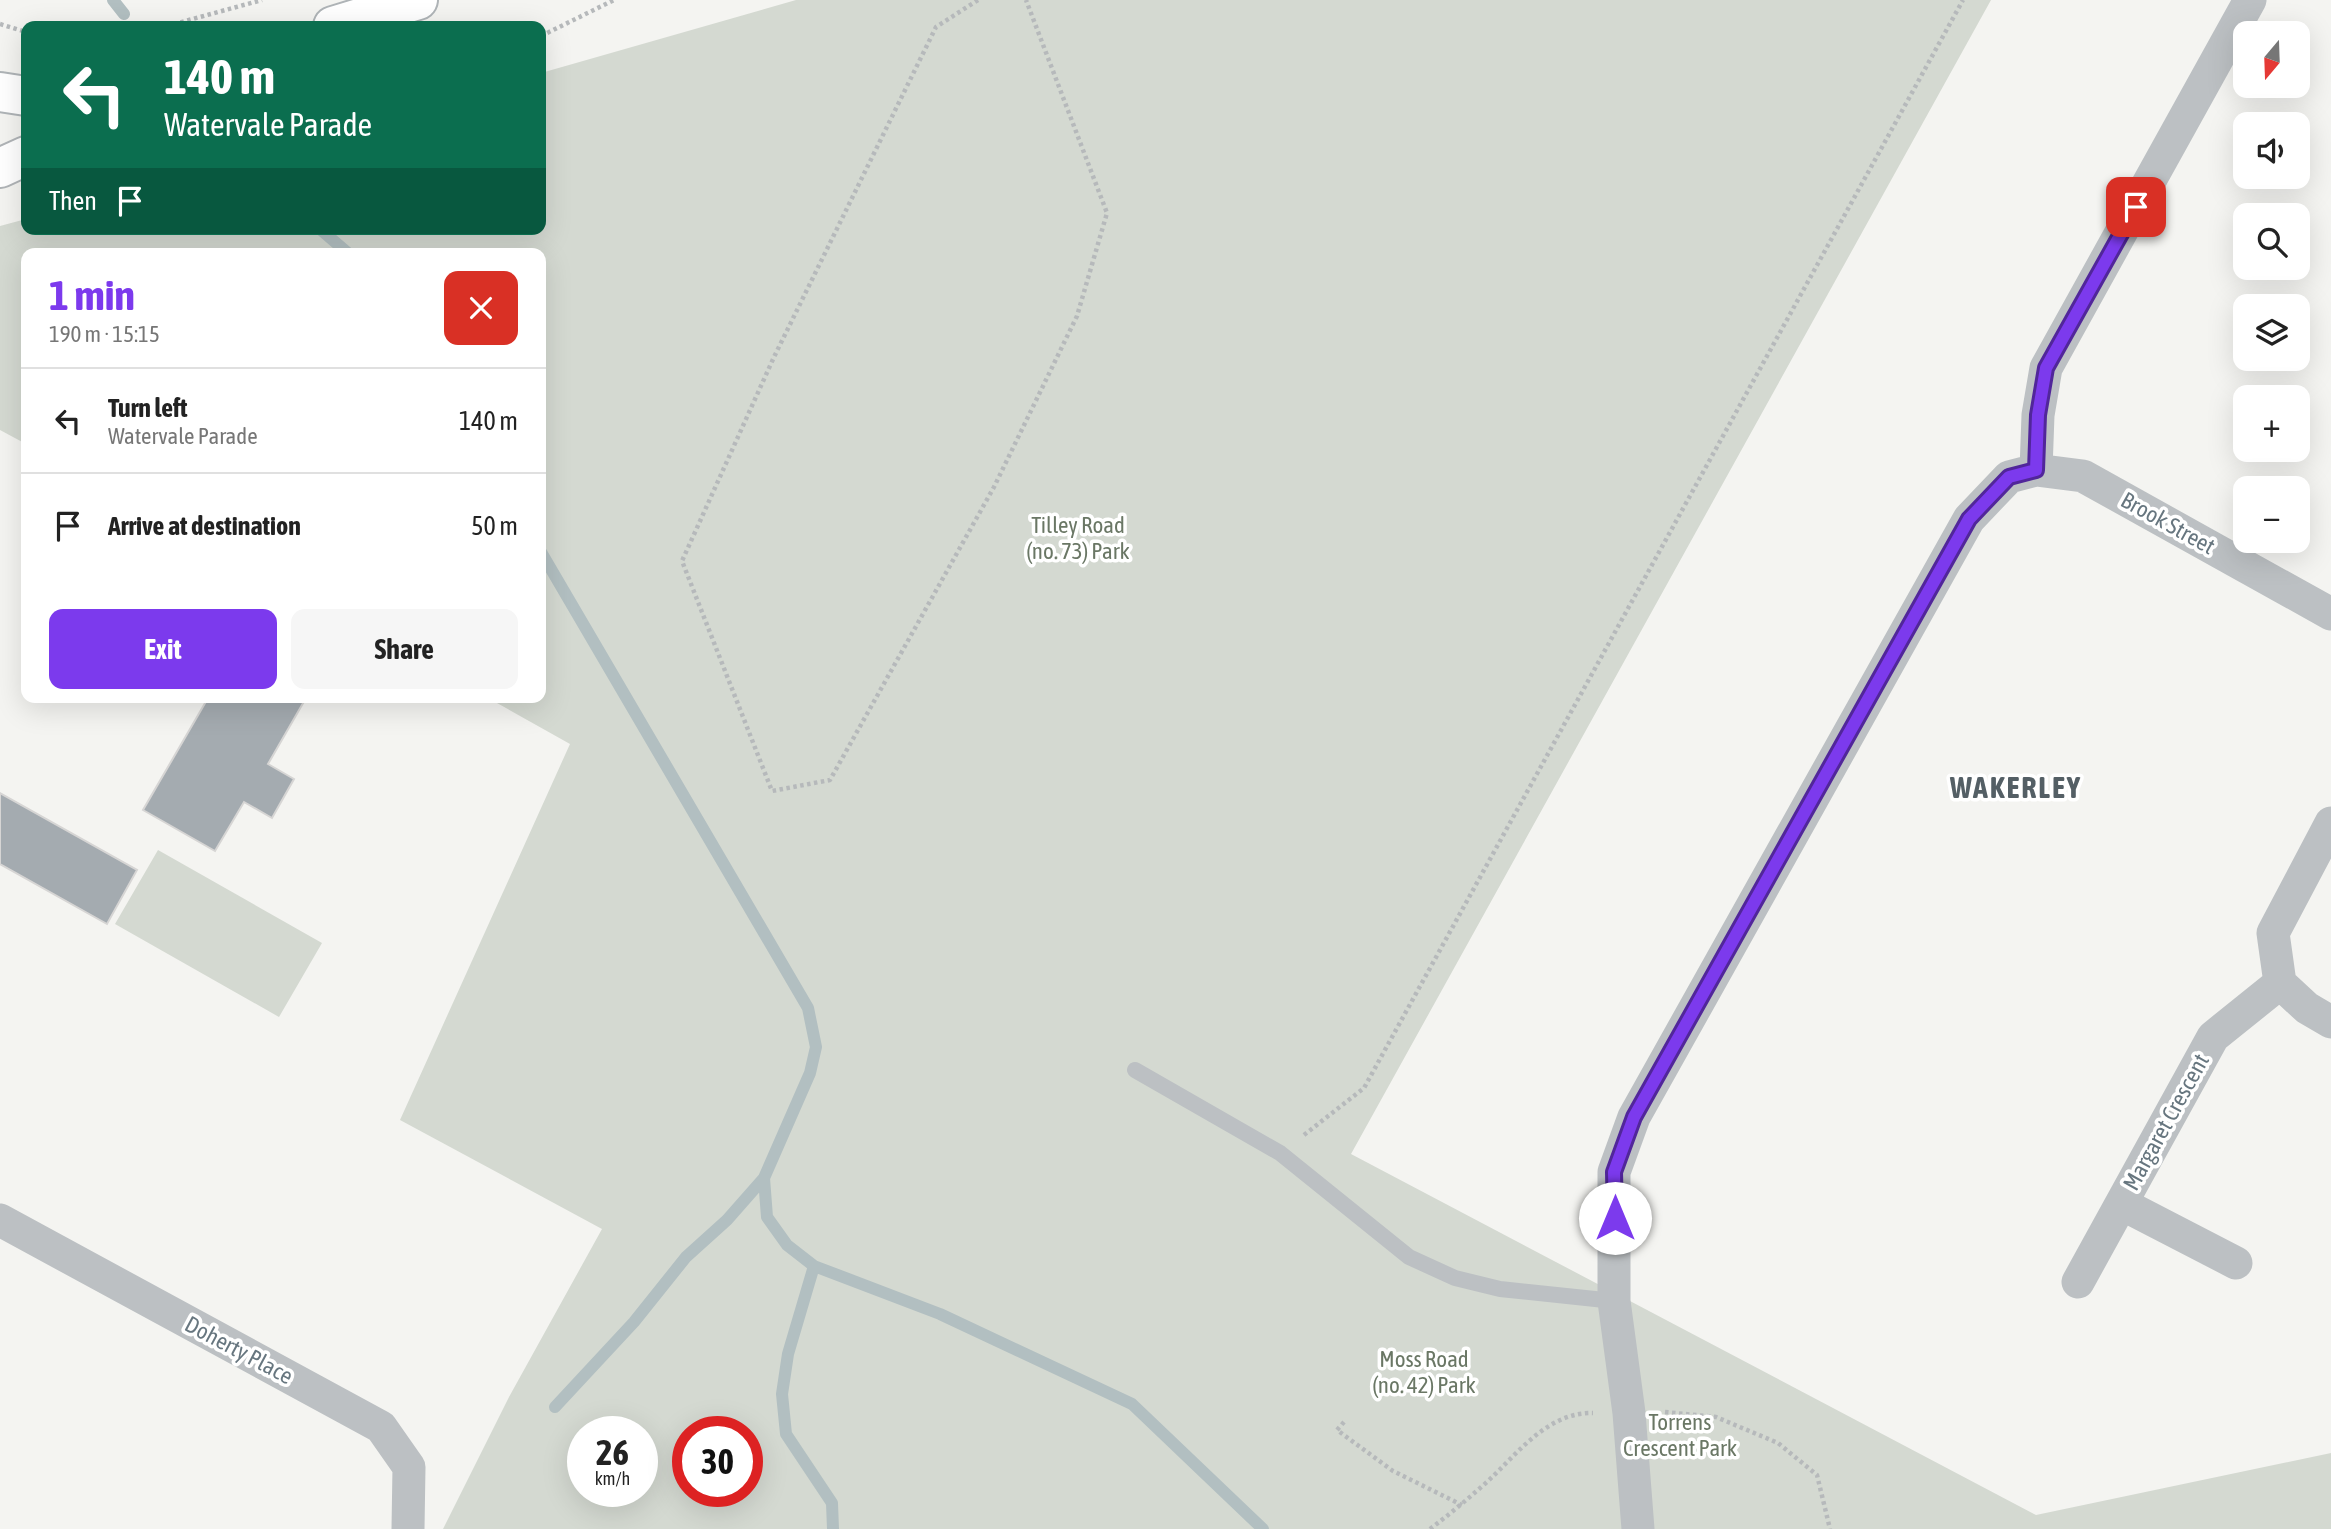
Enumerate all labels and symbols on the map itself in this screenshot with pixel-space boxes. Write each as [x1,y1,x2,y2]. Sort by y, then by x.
north arrow [2233,21,2310,98]
pin [2106,177,2166,237]
street label: Brook Street [2117,487,2219,559]
park label: Tilley Road (no. 73) Park [1026,512,1130,564]
district label: WAKERLEY [1949,770,2082,804]
street label: Margaret Crescent [2118,1049,2214,1195]
position arrow [1578,1181,1652,1255]
street label: Doherty Place [181,1311,297,1389]
park label: Moss Road (no. 42) Park [1372,1346,1476,1398]
park label: Torrens Crescent Park [1623,1409,1737,1461]
speed limit sign: 30 [672,1416,763,1507]

